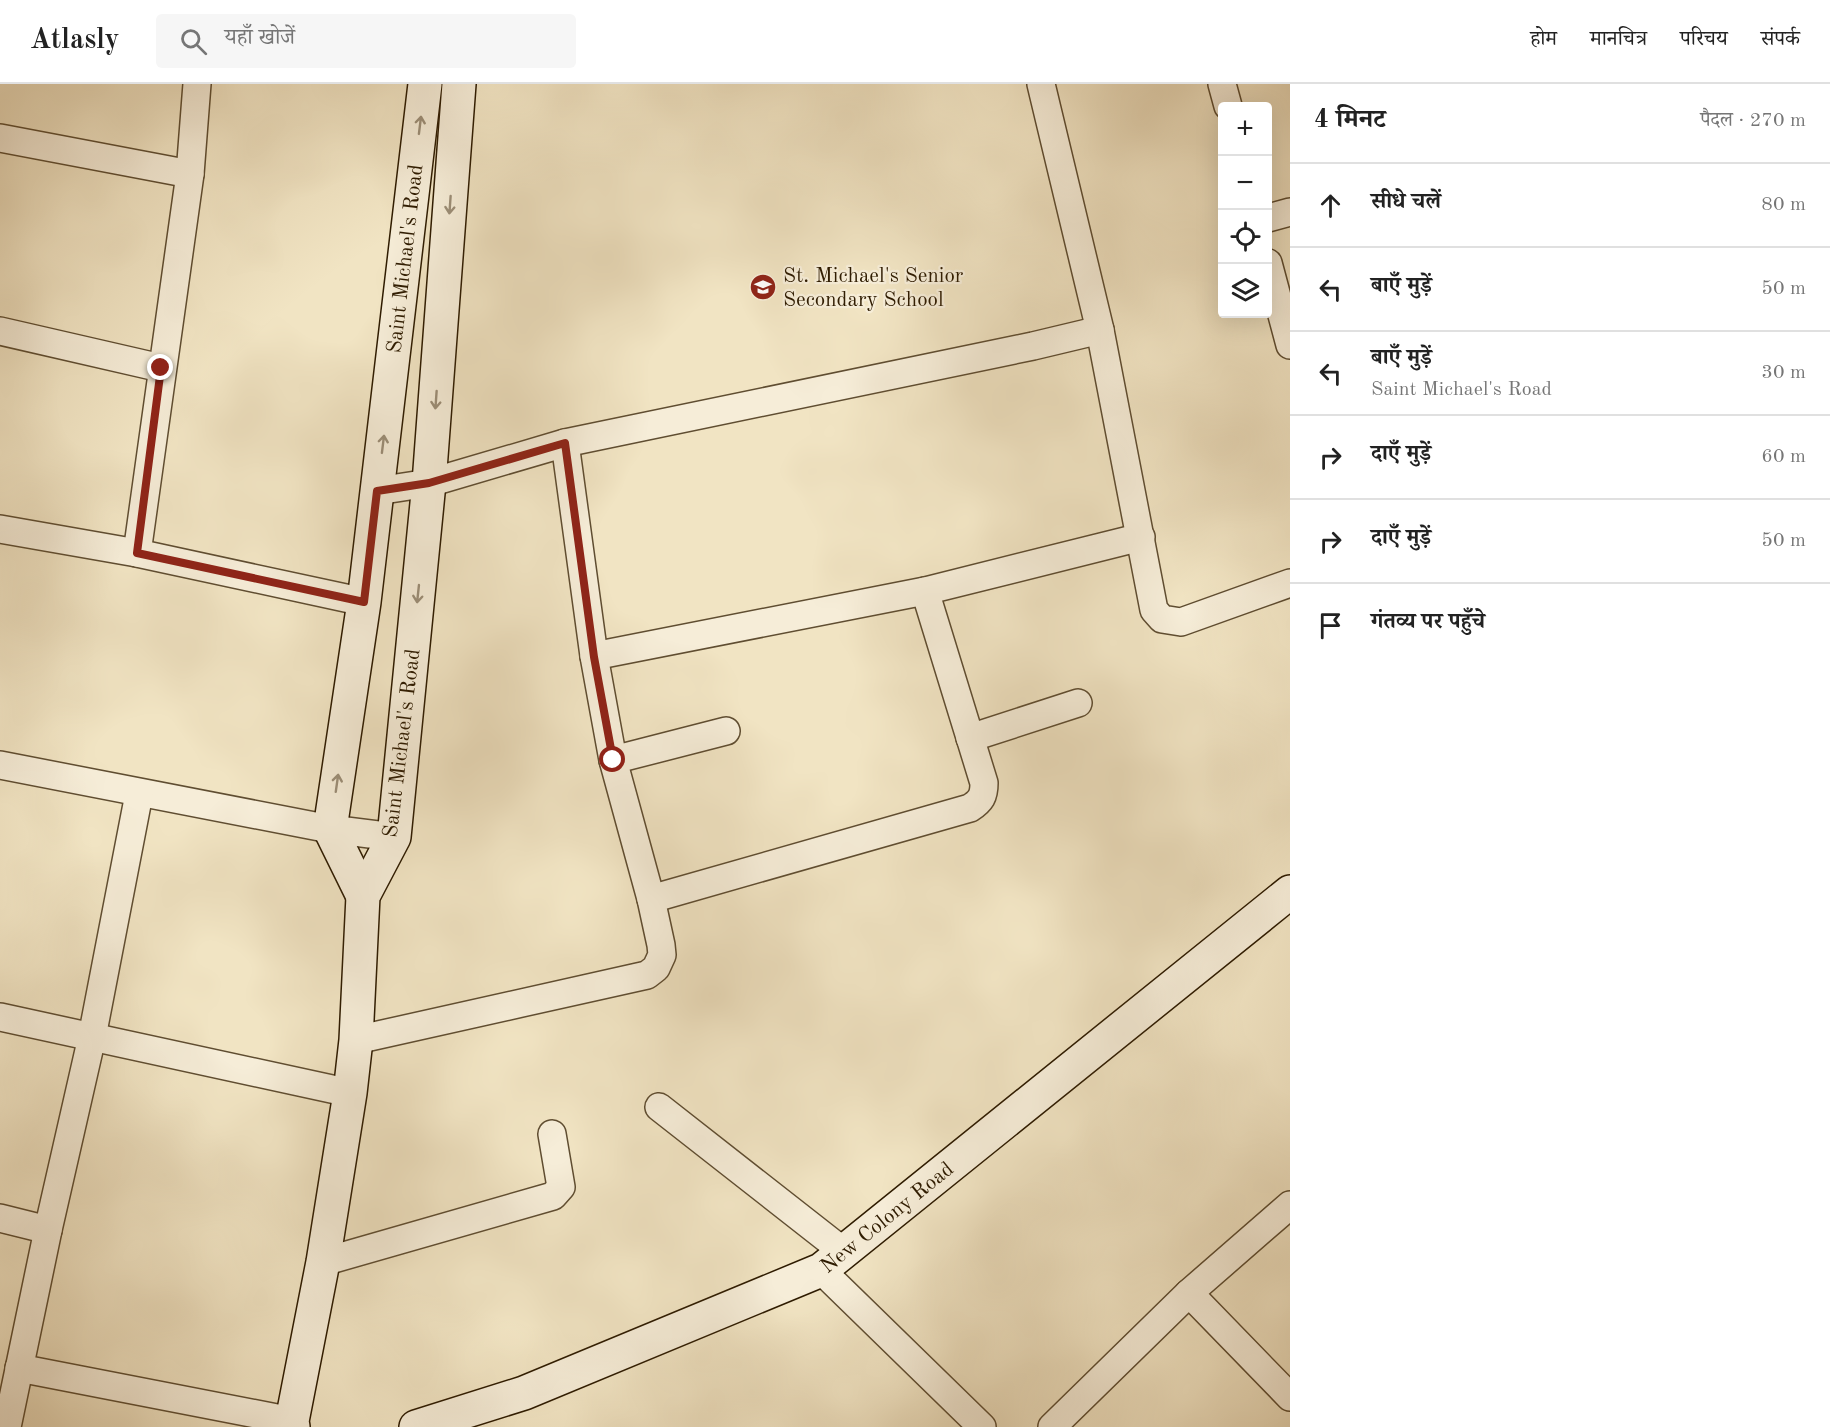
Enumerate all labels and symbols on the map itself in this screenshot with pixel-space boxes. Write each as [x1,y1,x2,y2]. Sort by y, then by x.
one-way arrow [415,115,426,135]
street label: Saint Michael's Road [384,163,427,354]
one-way arrow [445,195,456,215]
place label: St. Michael's Senior Secondary School [783,266,964,311]
school or university icon: St. Michael's Senior Secondary School [748,272,778,302]
route end [147,354,173,380]
one-way arrow [430,389,441,409]
one-way arrow [378,434,389,454]
one-way arrow [412,583,423,603]
street label: Saint Michael's Road [380,648,424,839]
route start [599,746,625,772]
one-way arrow [332,773,343,793]
street label: New Colony Road [817,1159,958,1278]

